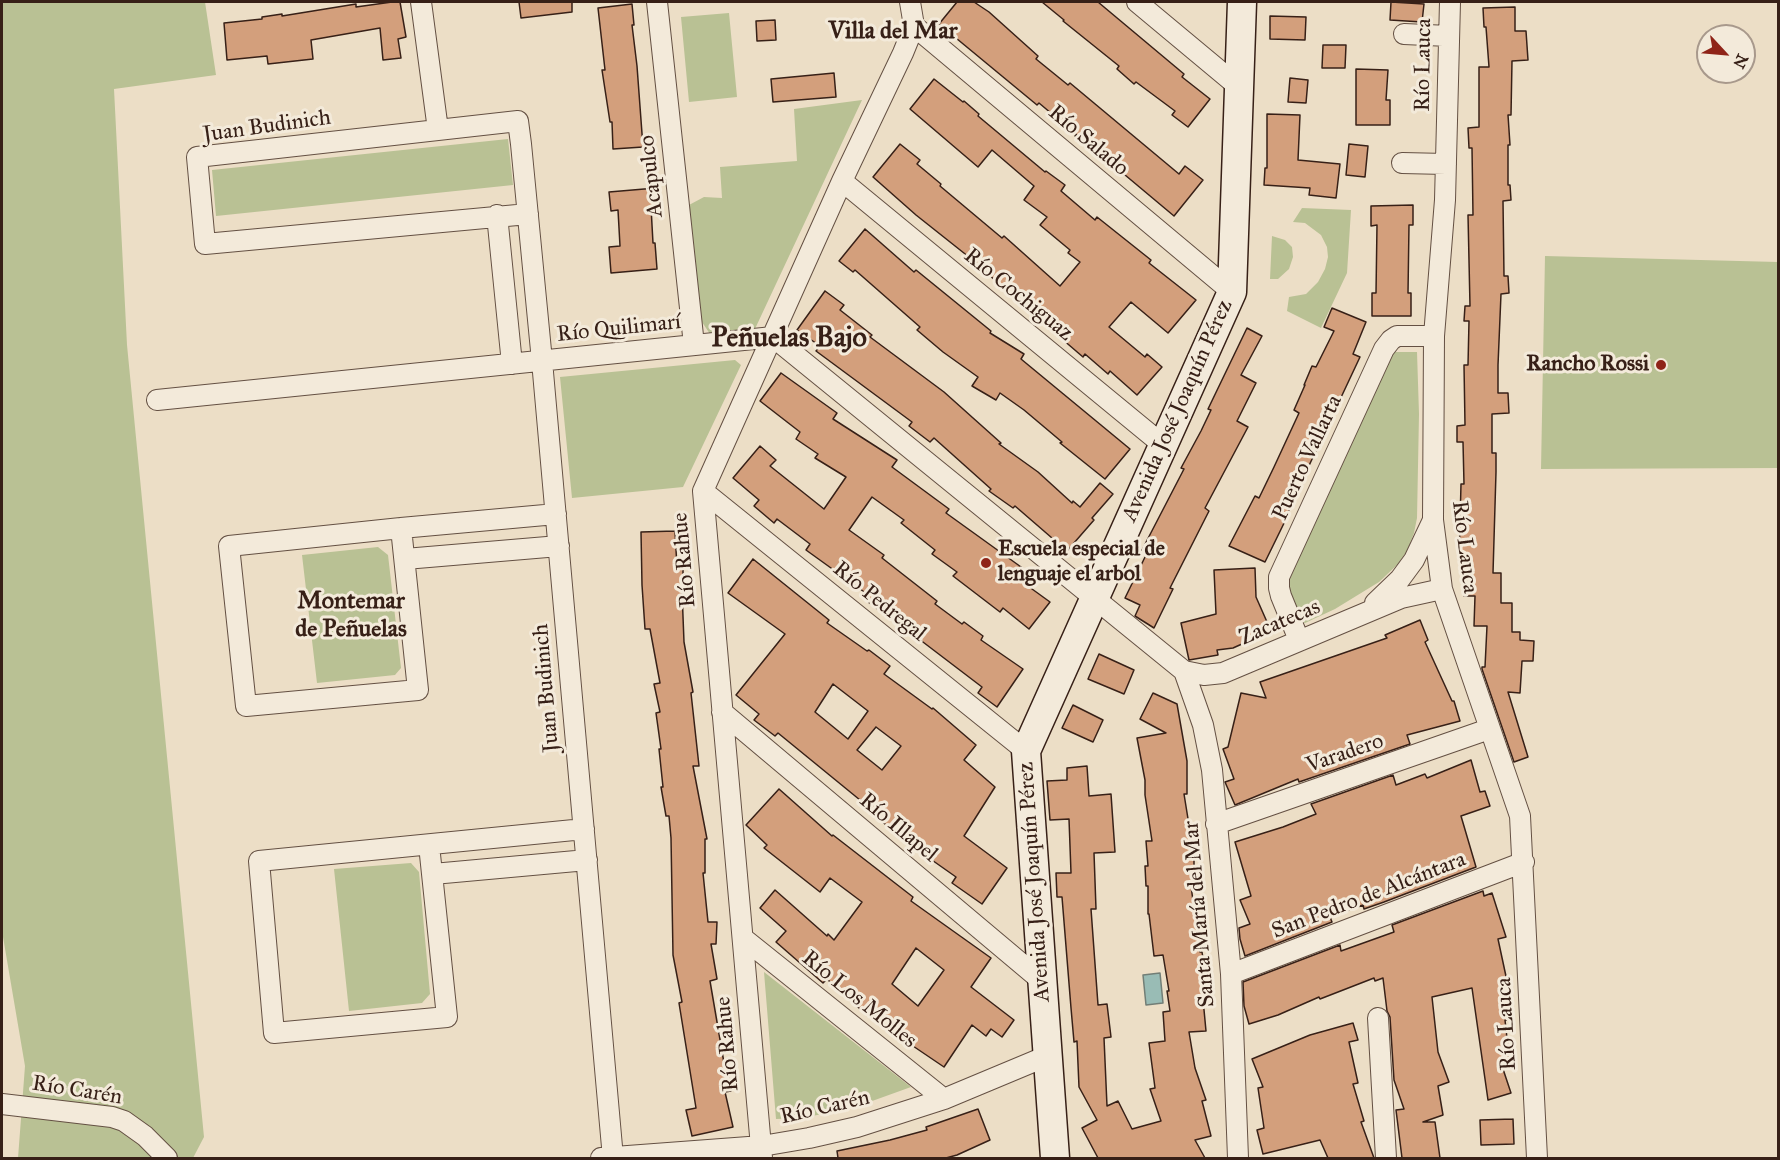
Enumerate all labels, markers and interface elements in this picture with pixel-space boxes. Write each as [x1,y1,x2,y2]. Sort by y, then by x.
district label: Villa del Mar [828,18,958,46]
street label: Río Lauca [1410,18,1438,112]
north arrow [1696,24,1756,84]
text: N [1729,51,1752,71]
street label: Río Salado [1042,100,1134,182]
street label: Juan Budinich [201,105,333,149]
street label: Acapulco [635,134,669,218]
street label: Río Cochiguaz [958,243,1078,347]
street label: Avenida José Joaquín Pérez [1117,296,1239,526]
street label: Río Quilimarí [556,309,682,349]
district label: Peñuelas Bajo [711,322,867,356]
place label: Rancho Rossi [1526,352,1649,378]
marker: Rancho Rossi [1654,358,1668,372]
street label: Puerto Vallarta [1268,391,1348,525]
street label: Río Lauca [1445,499,1483,595]
street label: Río Rahue [668,511,702,609]
place label: Escuela especial de lenguaje el arbol [998,537,1165,588]
street label: Río Pedregal [827,556,931,648]
marker: Escuela especial de lenguaje el arbol [979,556,993,570]
district label: Montemar de Peñuelas [295,588,407,644]
street label: Zacatecas [1236,594,1324,652]
street label: Juan Budinich [528,623,566,753]
street label: Varadero [1303,728,1387,780]
street label: Avenida José Joaquín Pérez [1013,761,1057,1003]
street label: Río Illapel [853,788,943,868]
street label: Santa María del Mar [1179,820,1221,1008]
street label: San Pedro de Alcántara [1268,847,1470,945]
street label: Río Los Molles [796,946,922,1054]
street label: Río Lauca [1491,977,1523,1071]
street label: Río Rahue [711,995,745,1093]
street label: Río Carén [30,1071,124,1111]
street label: Río Carén [778,1085,872,1131]

